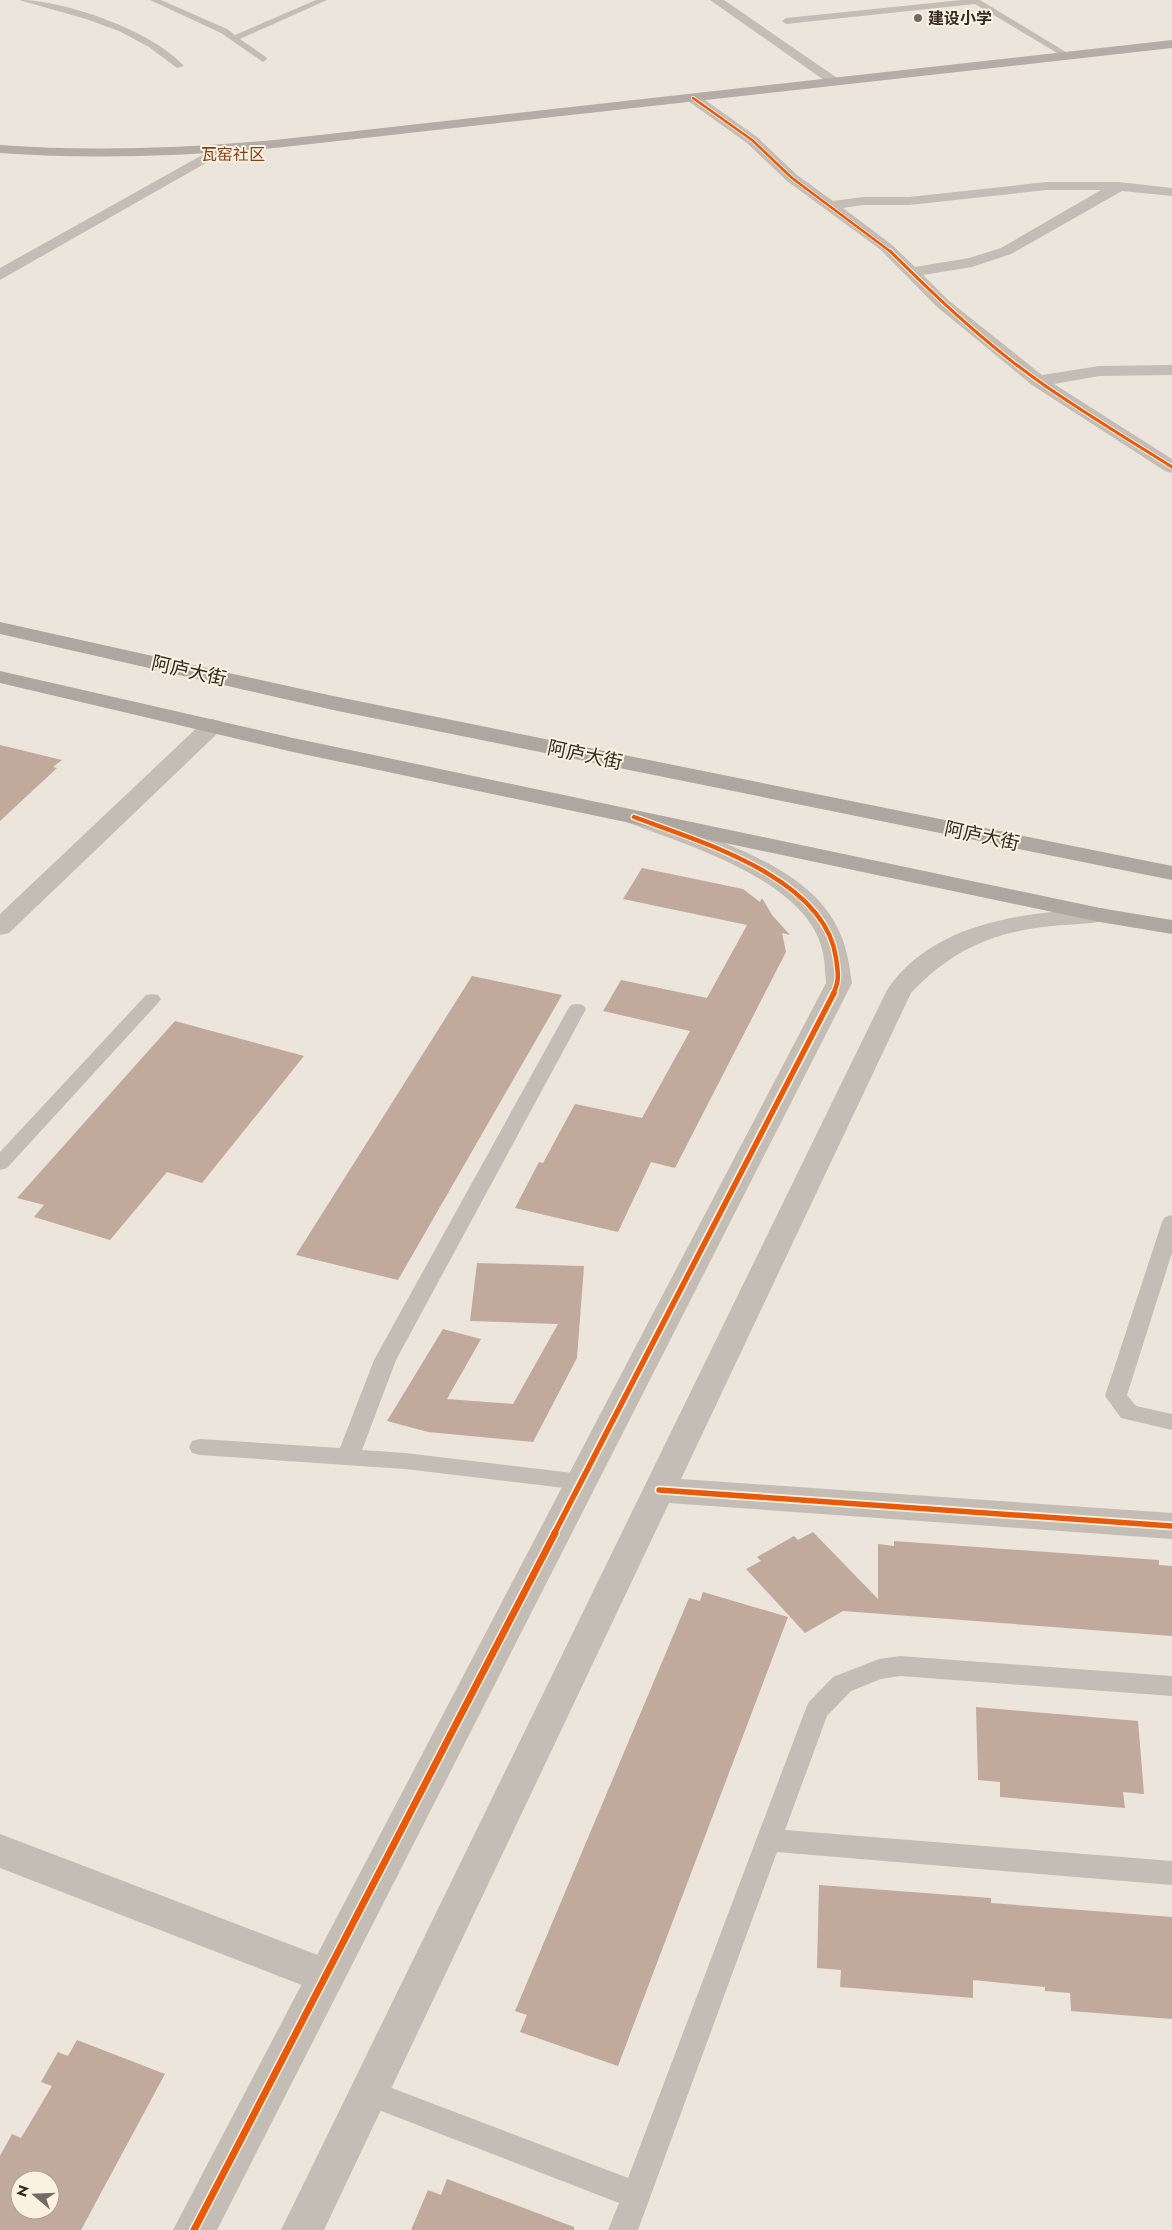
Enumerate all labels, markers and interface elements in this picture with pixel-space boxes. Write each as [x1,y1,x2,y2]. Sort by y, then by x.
place label: 建设小学 [928,7,992,30]
marker: 建设小学 [912,12,924,24]
district label: 瓦窑社区 [201,143,265,166]
street label: 阿庐大街 [149,649,229,693]
street label: 阿庐大街 [545,734,625,776]
street label: 阿庐大街 [942,815,1022,857]
north arrow [10,2170,60,2220]
text: N [11,2182,34,2199]

